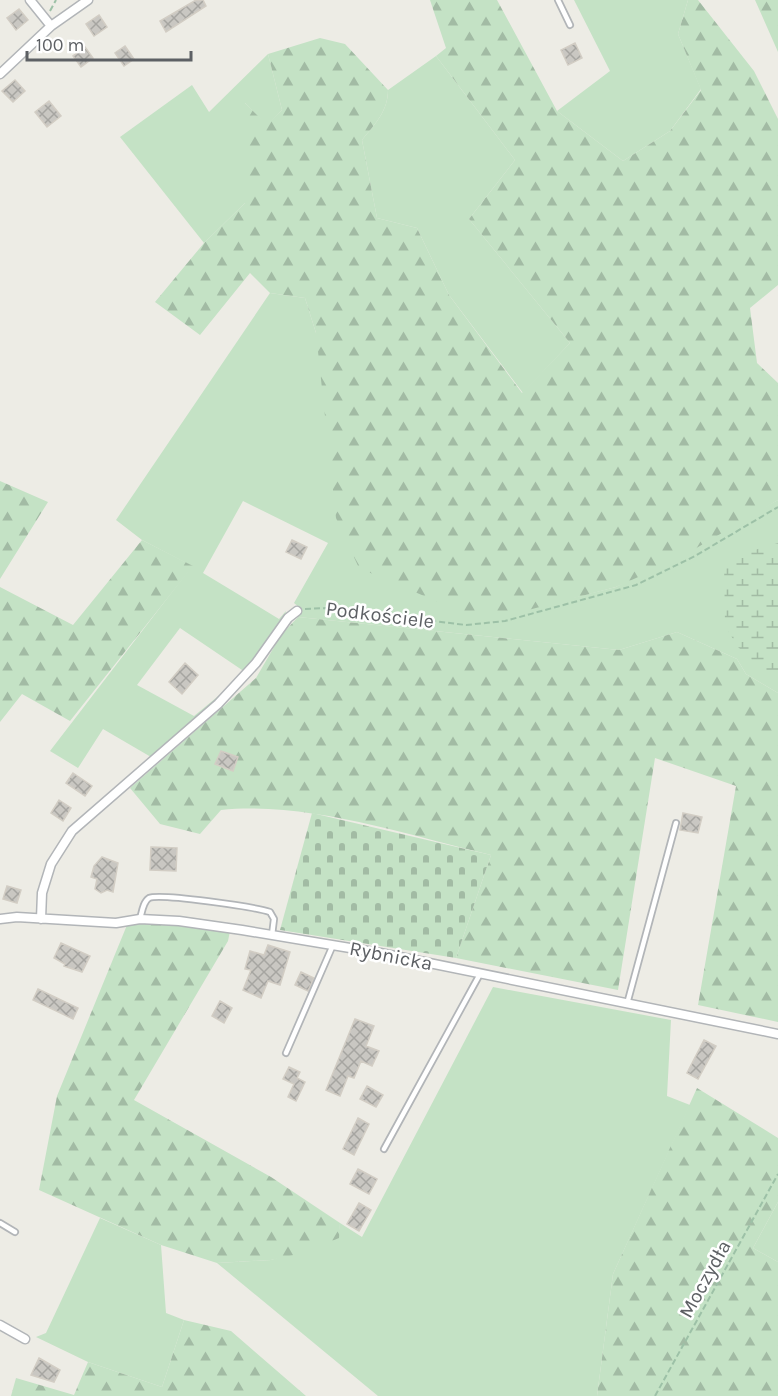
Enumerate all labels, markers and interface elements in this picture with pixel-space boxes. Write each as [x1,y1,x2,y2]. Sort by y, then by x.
scale bar [27,24,190,62]
text: 100 m [36,34,84,56]
street label: Podkościele [325,597,435,633]
street label: Rybnicka [348,937,434,975]
street label: Moczydła [674,1236,736,1322]

